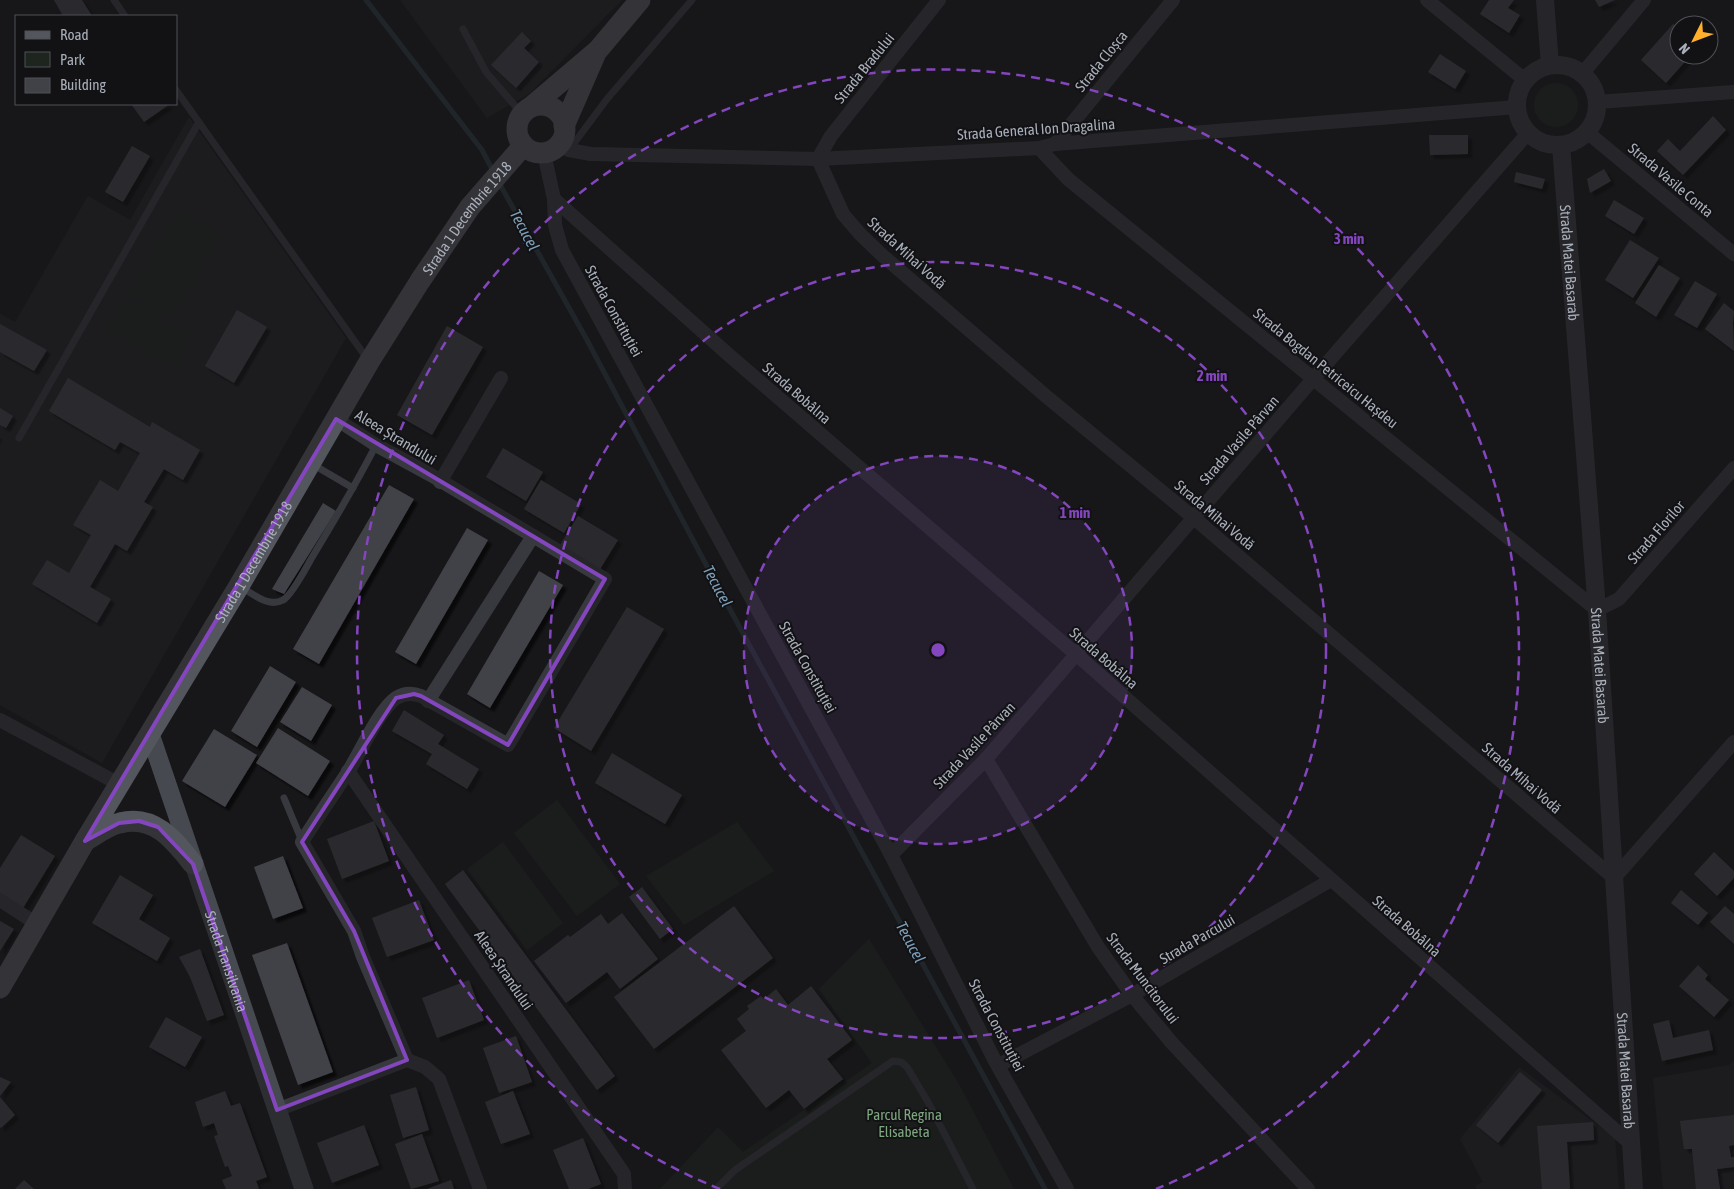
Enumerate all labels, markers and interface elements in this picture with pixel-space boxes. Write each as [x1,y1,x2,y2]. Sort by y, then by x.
legend [15,15,178,105]
north arrow [1669,15,1719,65]
text: Road [60,26,89,43]
street label: Strada Cloșca [1071,27,1131,95]
street label: Strada Bradului [831,30,897,106]
text: N [1676,40,1693,57]
text: Park [60,51,85,68]
text: Building [60,76,106,93]
street label: Strada General Ion Dragalina [956,115,1116,143]
street label: Strada Vasile Conta [1625,140,1717,220]
street label: Strada 1 Decembrie 1918 [418,158,514,278]
street label: Strada Matei Basarab [1557,204,1583,321]
water label: Tecucel [507,206,543,254]
street label: Strada Mihai Vodă [864,214,950,293]
text: 3 min [1334,230,1364,247]
street label: Strada Constituției [582,262,646,360]
street label: Strada Bogdan Petriceicu Hașdeu [1250,305,1402,431]
street label: Strada Bobâlna [760,359,834,427]
text: 2 min [1197,367,1227,384]
street label: Strada Vasile Pârvan [1196,392,1282,488]
street label: Aleea Ștrandului [352,406,440,468]
street label: Strada Mihai Vodă [1172,477,1258,553]
street label: Strada Florilor [1624,497,1688,567]
street label: Strada 1 Decembrie 1918 [211,498,295,625]
text: 1 min [1060,504,1090,521]
water label: Tecucel [700,562,736,610]
street label: Strada Matei Basarab [1588,607,1613,724]
street label: Strada Constituției [776,618,840,716]
street label: Strada Bobâlna [1067,624,1141,692]
centre of rings [929,641,947,659]
street label: Strada Vasile Pârvan [930,698,1018,792]
street label: Strada Mihai Vodă [1479,739,1565,817]
street label: Strada Bobâlna [1370,892,1444,960]
street label: Strada Transilvania [202,909,252,1014]
street label: Strada Parcului [1156,911,1238,967]
water label: Tecucel [893,918,929,966]
street label: Aleea Ștrandului [471,927,537,1013]
street label: Strada Muncitorului [1103,929,1183,1027]
street label: Strada Constituției [966,976,1028,1074]
street label: Strada Matei Basarab [1614,1012,1639,1129]
park label: Parcul Regina Elisabeta [866,1106,942,1140]

